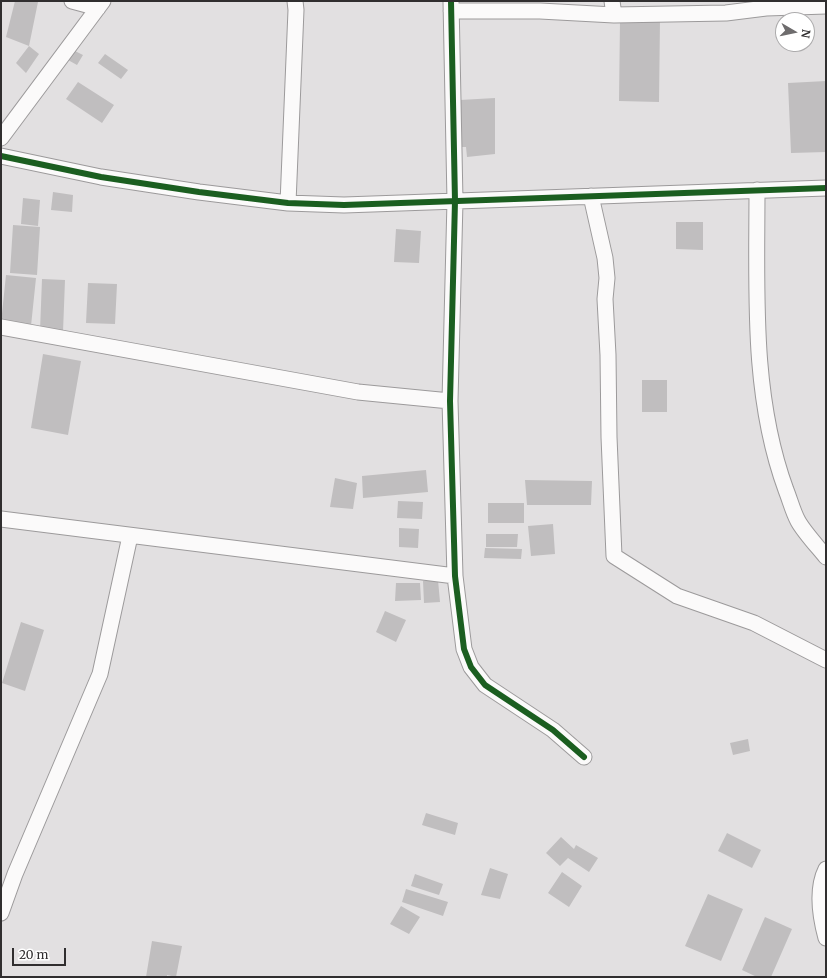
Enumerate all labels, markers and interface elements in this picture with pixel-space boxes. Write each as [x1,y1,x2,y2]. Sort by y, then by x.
north arrow [775,12,815,52]
text: N [798,28,813,39]
scale bar [14,940,68,966]
text: 20 m [19,947,48,962]

